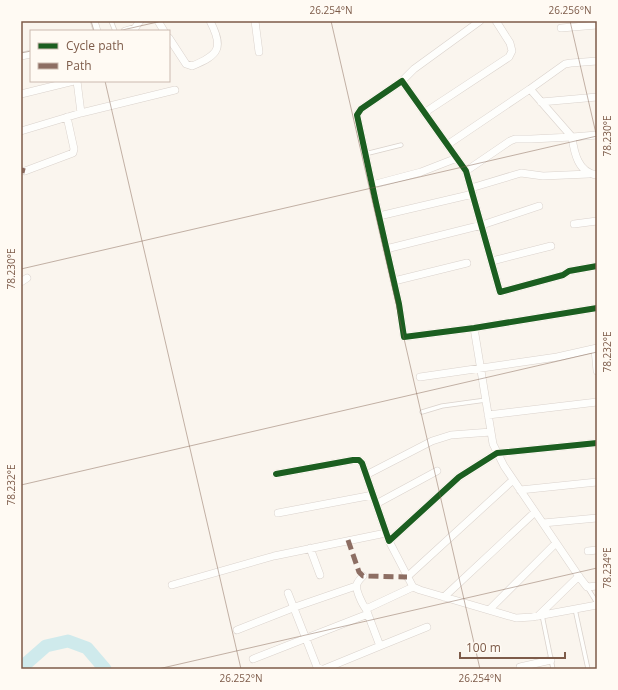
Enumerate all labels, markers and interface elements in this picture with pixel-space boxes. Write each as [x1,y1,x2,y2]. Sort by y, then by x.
text: 26.254°N [309,3,353,17]
text: 26.256°N [548,3,592,17]
legend [30,30,170,82]
text: Cycle path [66,37,124,54]
text: Path [66,57,92,74]
text: 78.230°E [600,115,614,157]
text: 78.230°E [4,248,18,290]
text: 78.232°E [600,331,614,373]
text: 78.232°E [4,464,18,506]
text: 78.234°E [600,547,614,589]
scale bar [460,634,565,660]
text: 100 m [466,639,501,656]
text: 26.252°N [219,671,263,685]
text: 26.254°N [458,671,502,685]

